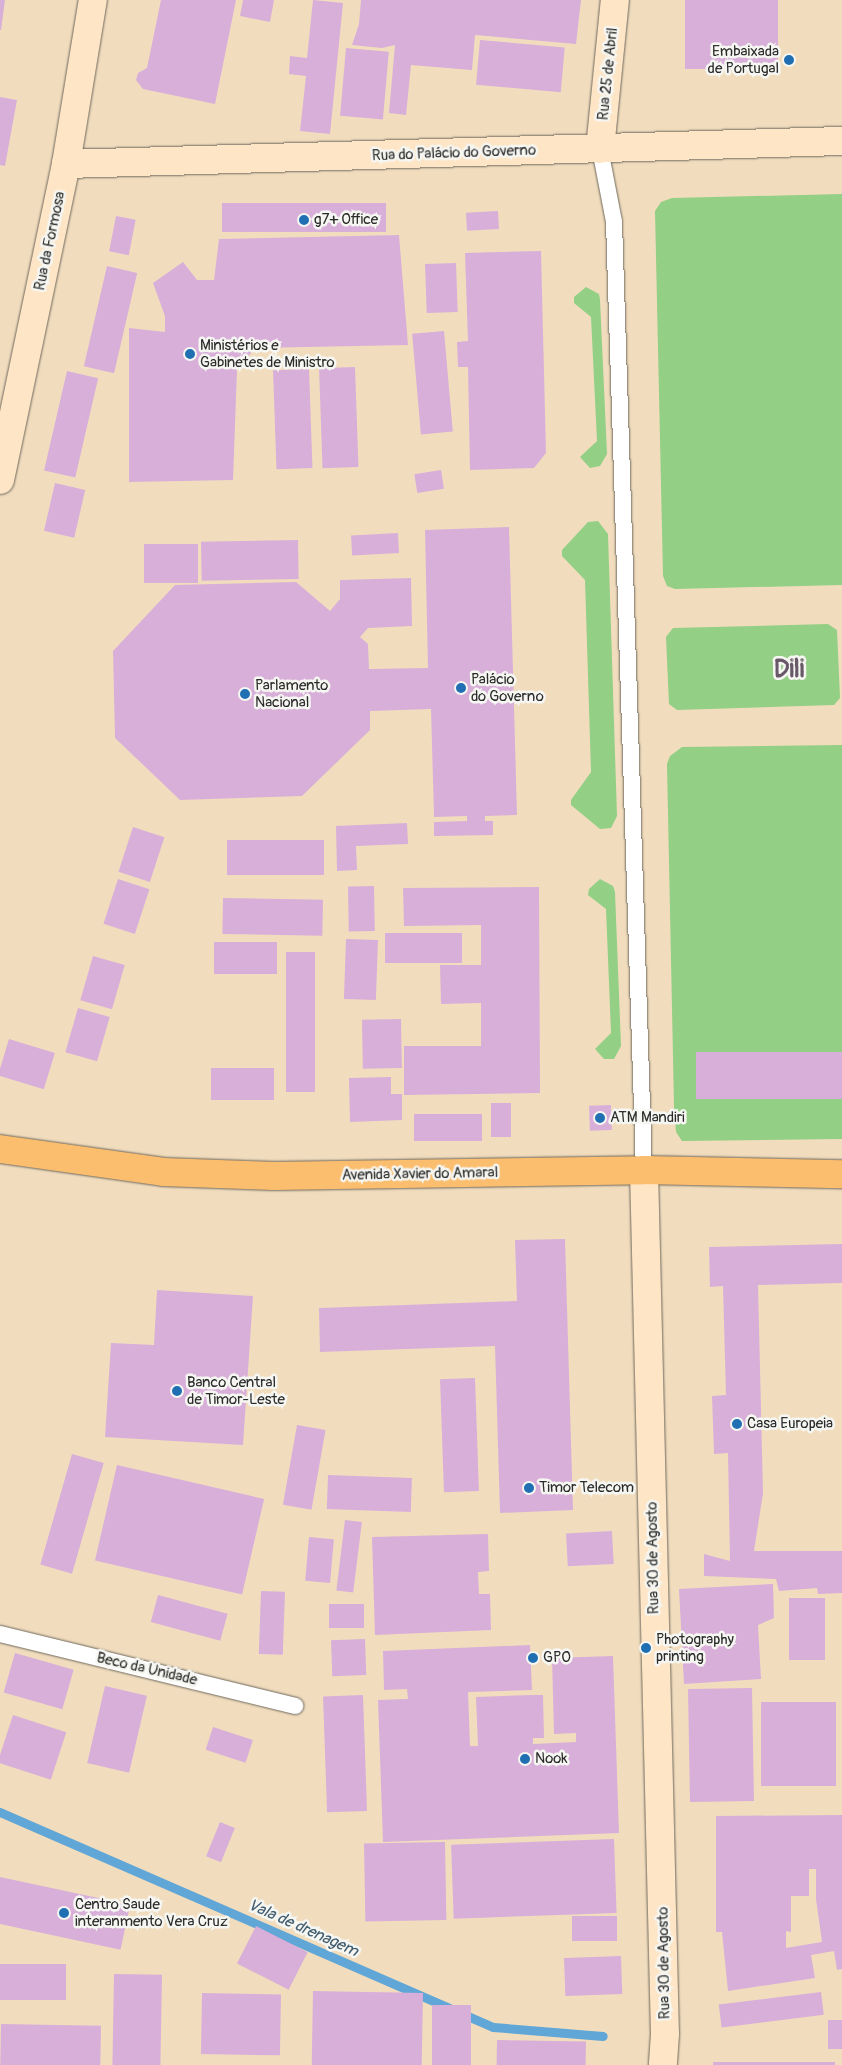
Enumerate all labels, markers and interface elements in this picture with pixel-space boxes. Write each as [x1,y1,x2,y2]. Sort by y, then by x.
street label: Rua 25 de Abril [594,27,622,121]
place label: Embaixada de Portugal [707,42,779,77]
marker: Embaixada de Portugal [783,54,795,66]
street label: Rua do Palácio do Governo [372,141,536,165]
street label: Rua da Formosa [31,190,69,292]
place label: g7+ Office [314,211,378,229]
marker: g7+ Office [298,214,310,226]
place label: Ministérios e Gabinetes de Ministro [200,336,335,371]
marker: Ministérios e Gabinetes de Ministro [184,348,196,360]
district label: Dili [774,655,804,685]
place label: Palácio do Governo [471,670,544,705]
place label: Parlamento Nacional [255,676,328,711]
marker: Palácio do Governo [455,682,467,694]
marker: Parlamento Nacional [239,688,251,700]
place label: ATM Mandiri [610,1109,685,1127]
marker: ATM Mandiri [594,1112,606,1124]
street label: Avenida Xavier do Amaral [342,1164,498,1184]
place label: Banco Central de Timor-Leste [187,1373,285,1408]
marker: Banco Central de Timor-Leste [171,1385,183,1397]
place label: Casa Europeia [747,1415,833,1433]
marker: Casa Europeia [731,1418,743,1430]
place label: Timor Telecom [539,1479,634,1497]
marker: Timor Telecom [523,1482,535,1494]
street label: Rua 30 de Agosto [643,1502,663,1614]
place label: Photography printing [656,1630,734,1665]
marker: Photography printing [640,1642,652,1654]
street label: Beco da Unidade [95,1649,199,1689]
place label: GPO [543,1649,571,1667]
marker: GPO [527,1652,539,1664]
place label: Nook [535,1750,568,1768]
marker: Nook [519,1753,531,1765]
place label: Centro Saude interanmento Vera Cruz [75,1895,228,1930]
water label: Vala de drenagem [245,1895,361,1961]
marker: Centro Saude interanmento Vera Cruz [57,1906,71,1920]
street label: Rua 30 de Agosto [654,1907,674,2019]

